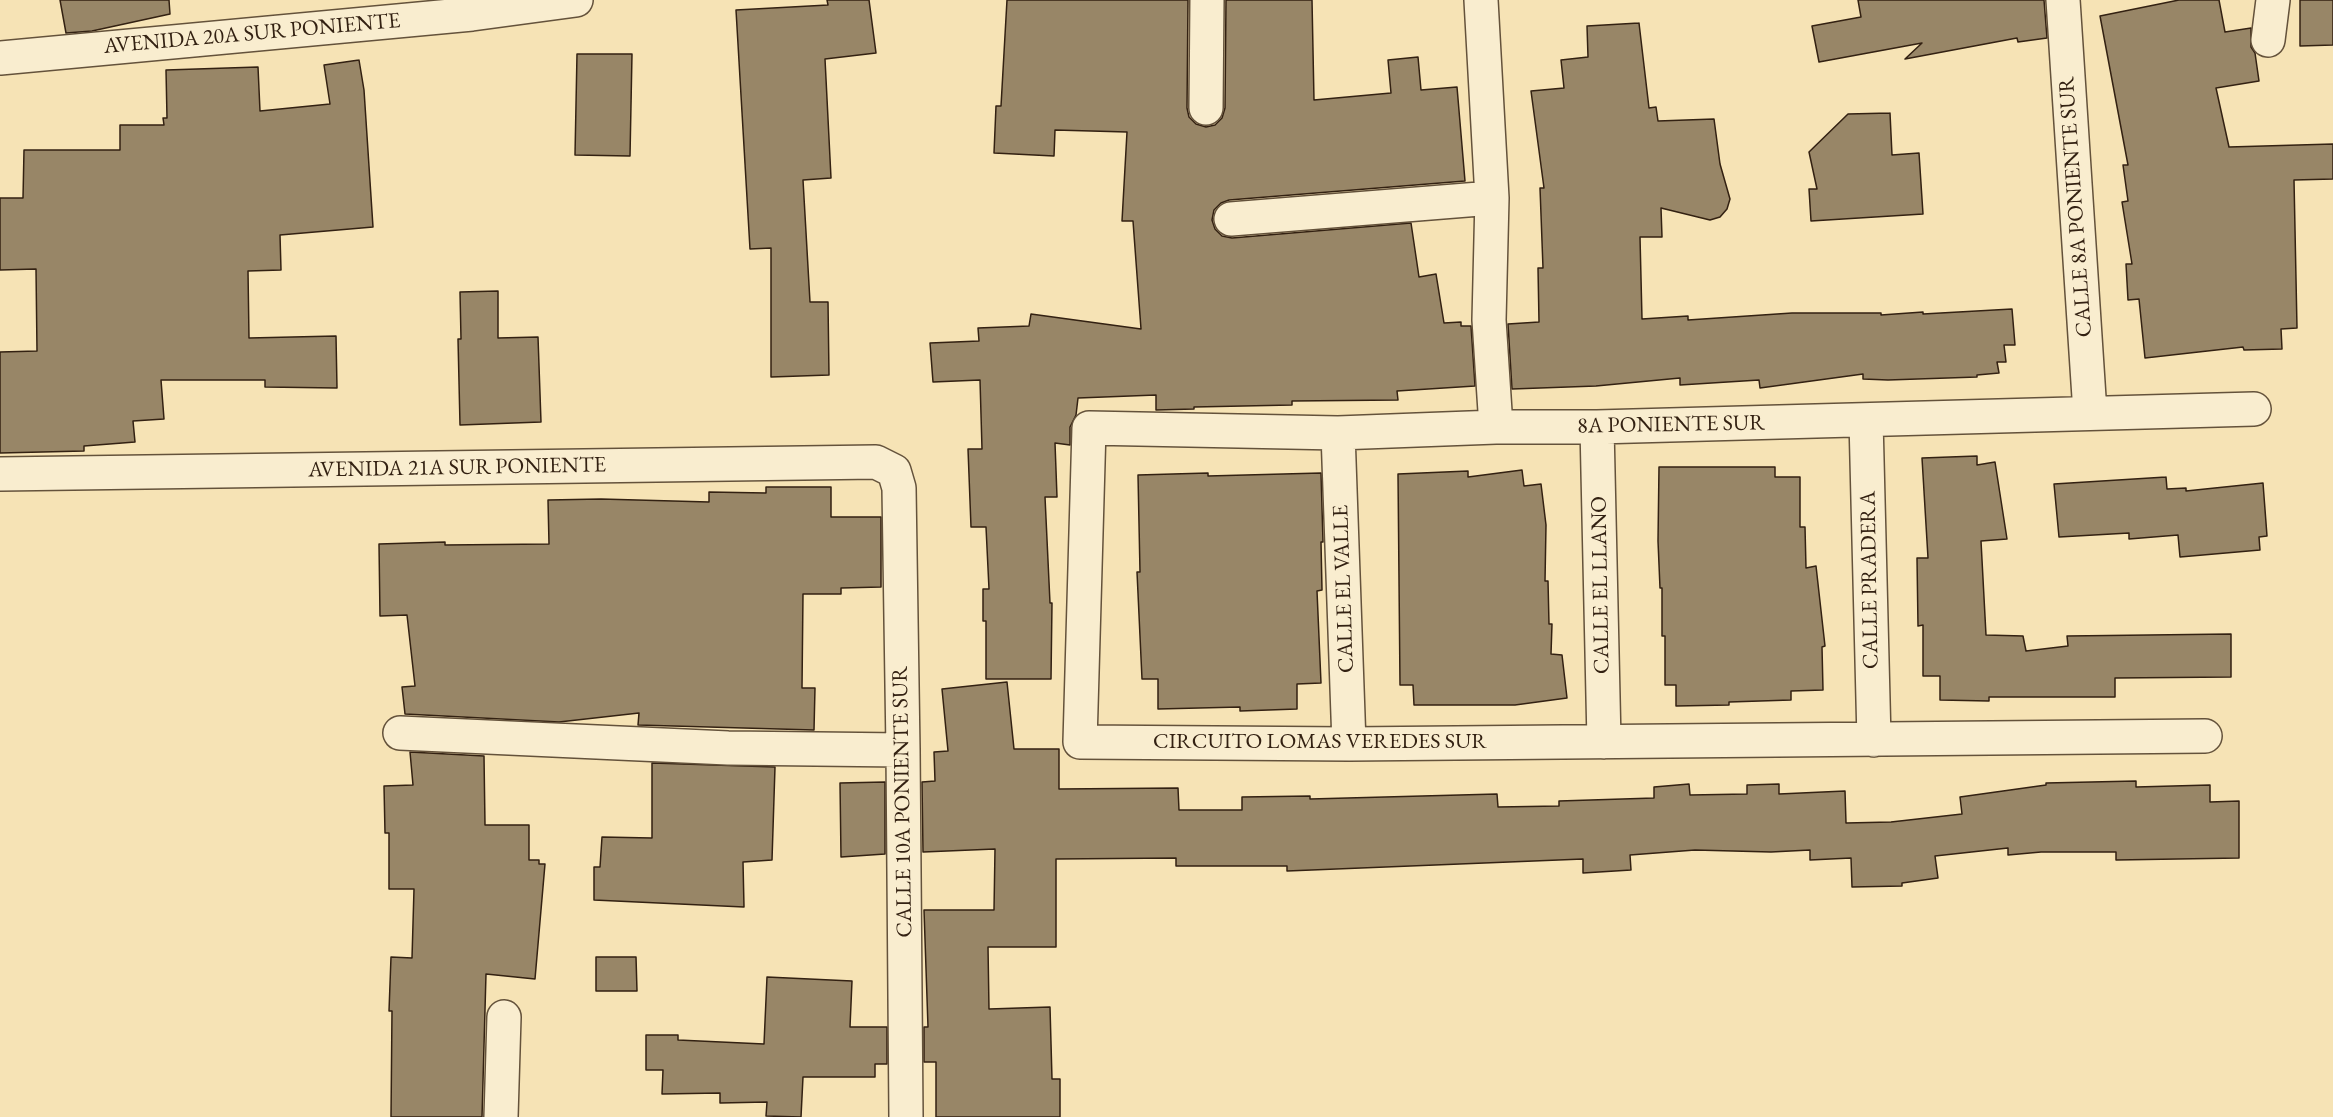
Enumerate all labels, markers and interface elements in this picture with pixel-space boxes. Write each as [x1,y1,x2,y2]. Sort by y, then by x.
street label: AVENIDA 20A SUR PONIENTE [102,8,402,60]
street label: CALLE 8A PONIENTE SUR [2054,76,2098,338]
street label: 8A PONIENTE SUR [1577,410,1765,440]
street label: AVENIDA 21A SUR PONIENTE [308,452,606,484]
street label: CALLE PRADERA [1855,491,1885,669]
street label: CALLE EL LLANO [1586,496,1616,674]
street label: CALLE EL VALLE [1328,504,1360,674]
street label: CALLE 10A PONIENTE SUR [887,666,919,938]
street label: CIRCUITO LOMAS VEREDES SUR [1153,729,1487,755]

